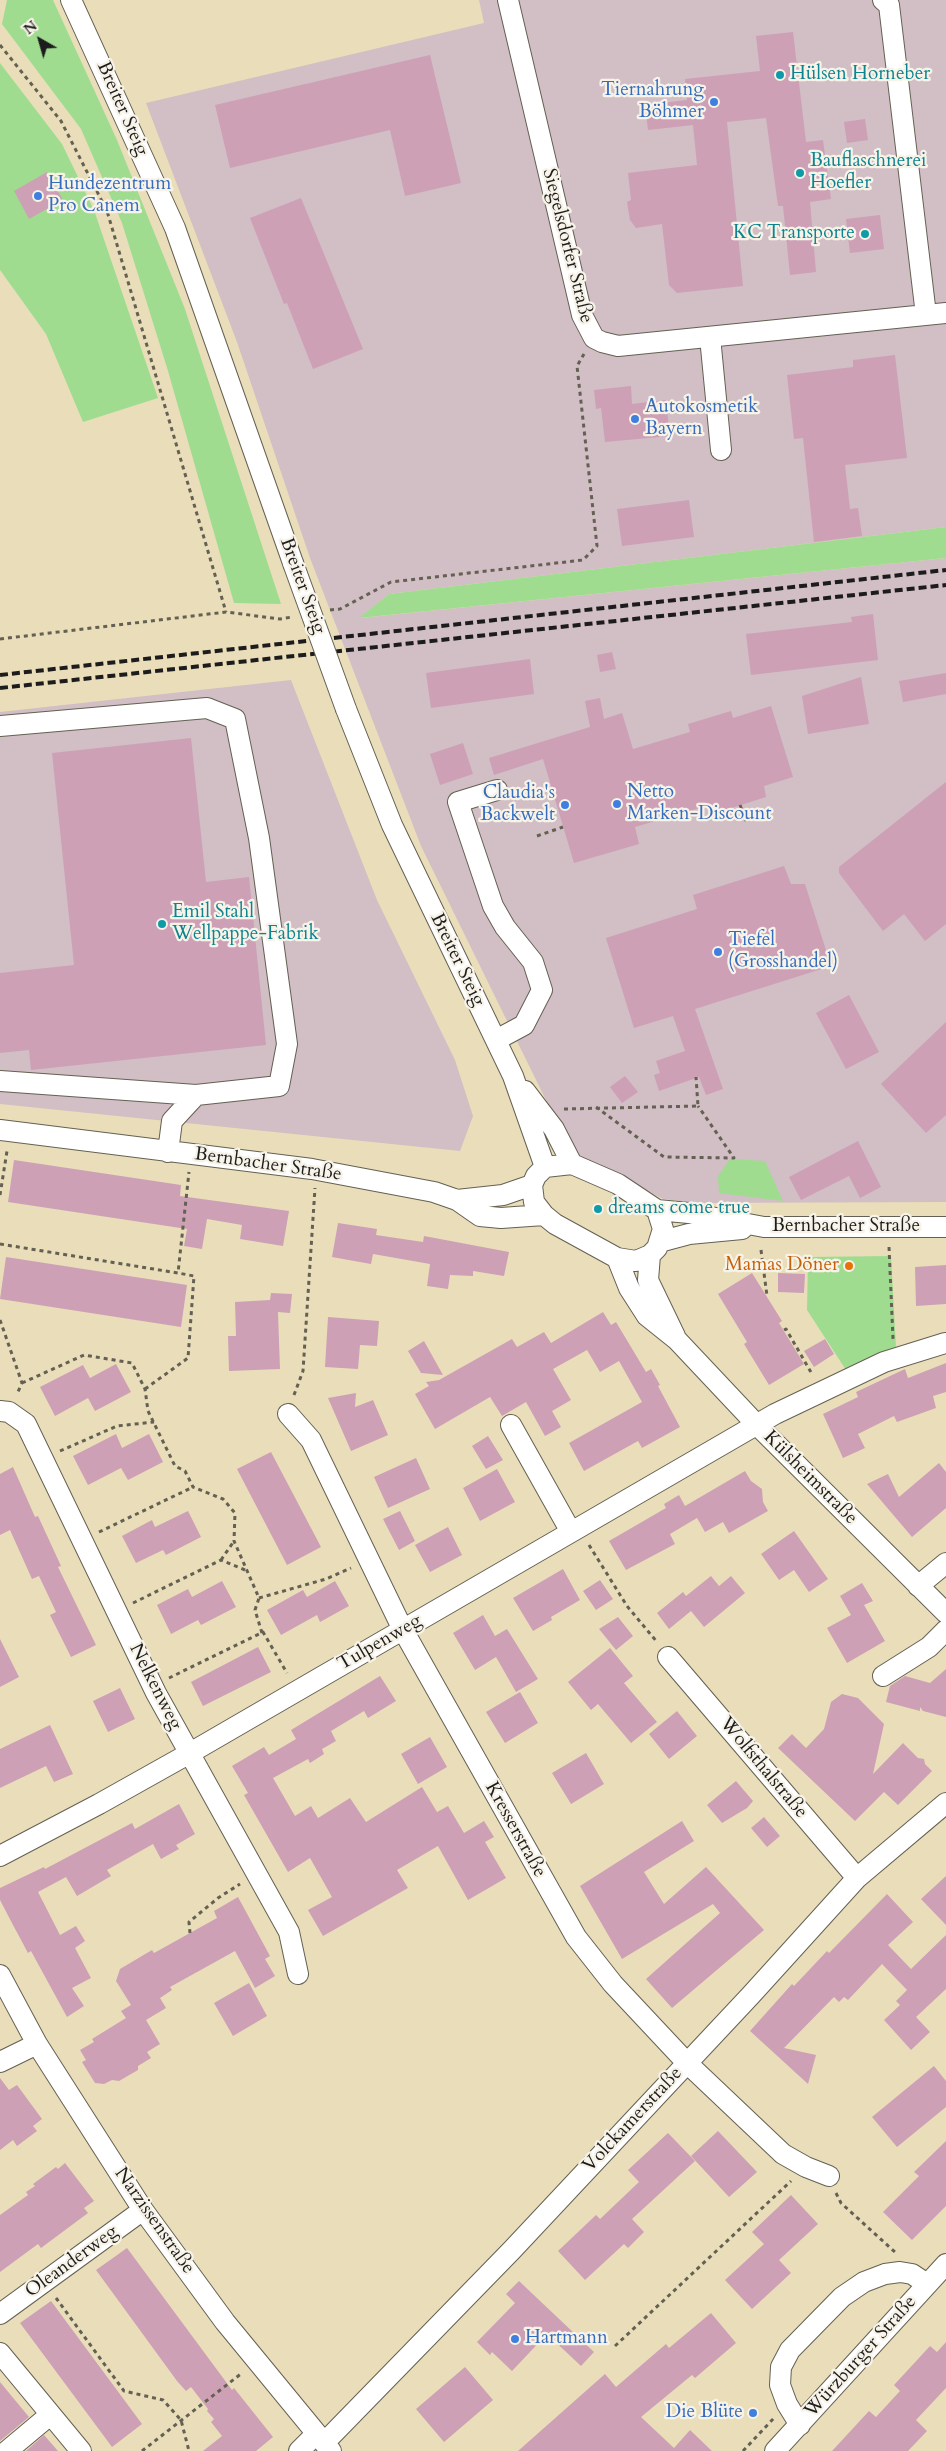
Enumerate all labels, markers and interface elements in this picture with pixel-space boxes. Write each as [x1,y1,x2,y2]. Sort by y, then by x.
north arrow [15,15,65,65]
text: N [20,17,41,39]
street label: Breiter Steig [91,58,153,160]
place label: Hülsen Horneber [790,64,930,86]
marker: Hülsen Horneber [774,69,786,81]
place label: Tiernahrung Böhmer [601,80,704,124]
marker: Tiernahrung Böhmer [708,96,720,108]
place label: Bauflaschnerei Hoefler [810,151,926,195]
street label: Siegelsdorfer Straße [537,166,597,326]
marker: Bauflaschnerei Hoefler [794,167,806,179]
place label: Hundezentrum Pro Canem [48,174,171,218]
marker: Hundezentrum Pro Canem [32,190,44,202]
place label: KC Transporte [733,223,855,245]
marker: KC Transporte [859,228,871,240]
place label: Autokosmetik Bayern [645,397,758,441]
marker: Autokosmetik Bayern [629,413,641,425]
street label: Breiter Steig [274,535,330,637]
place label: Netto Marken-Discount [627,782,771,826]
place label: Claudia's Backwelt [480,783,555,827]
marker: Netto Marken-Discount [611,798,623,810]
marker: Claudia's Backwelt [559,799,571,811]
place label: Emil Stahl Wellpappe-Fabrik [172,902,319,946]
street label: Breiter Steig [425,910,489,1010]
marker: Emil Stahl Wellpappe-Fabrik [156,918,168,930]
place label: Tiefel (Grosshandel) [728,930,838,974]
marker: Tiefel (Grosshandel) [712,946,724,958]
street label: Bernbacher Straße [193,1143,343,1187]
place label: dreams come true [608,1198,750,1220]
marker: dreams come true [592,1203,604,1215]
street label: Bernbacher Straße [772,1216,920,1238]
place label: Mamas Döner [725,1255,839,1277]
marker: Mamas Döner [843,1260,855,1272]
street label: Külsheimstraße [758,1426,862,1530]
street label: Tulpenweg [334,1610,426,1676]
street label: Nelkenweg [124,1640,186,1734]
street label: Wolfsthalstraße [714,1713,812,1823]
street label: Kresserstraße [479,1778,551,1882]
street label: Volckamerstraße [579,2063,687,2177]
street label: Narzissenstraße [109,2163,199,2279]
street label: Oleanderweg [21,2221,123,2303]
street label: Würzburger Straße [800,2291,922,2423]
place label: Hartmann [525,2328,608,2350]
marker: Hartmann [509,2333,521,2345]
place label: Die Blüte [666,2402,743,2424]
marker: Die Blüte [747,2407,759,2419]

